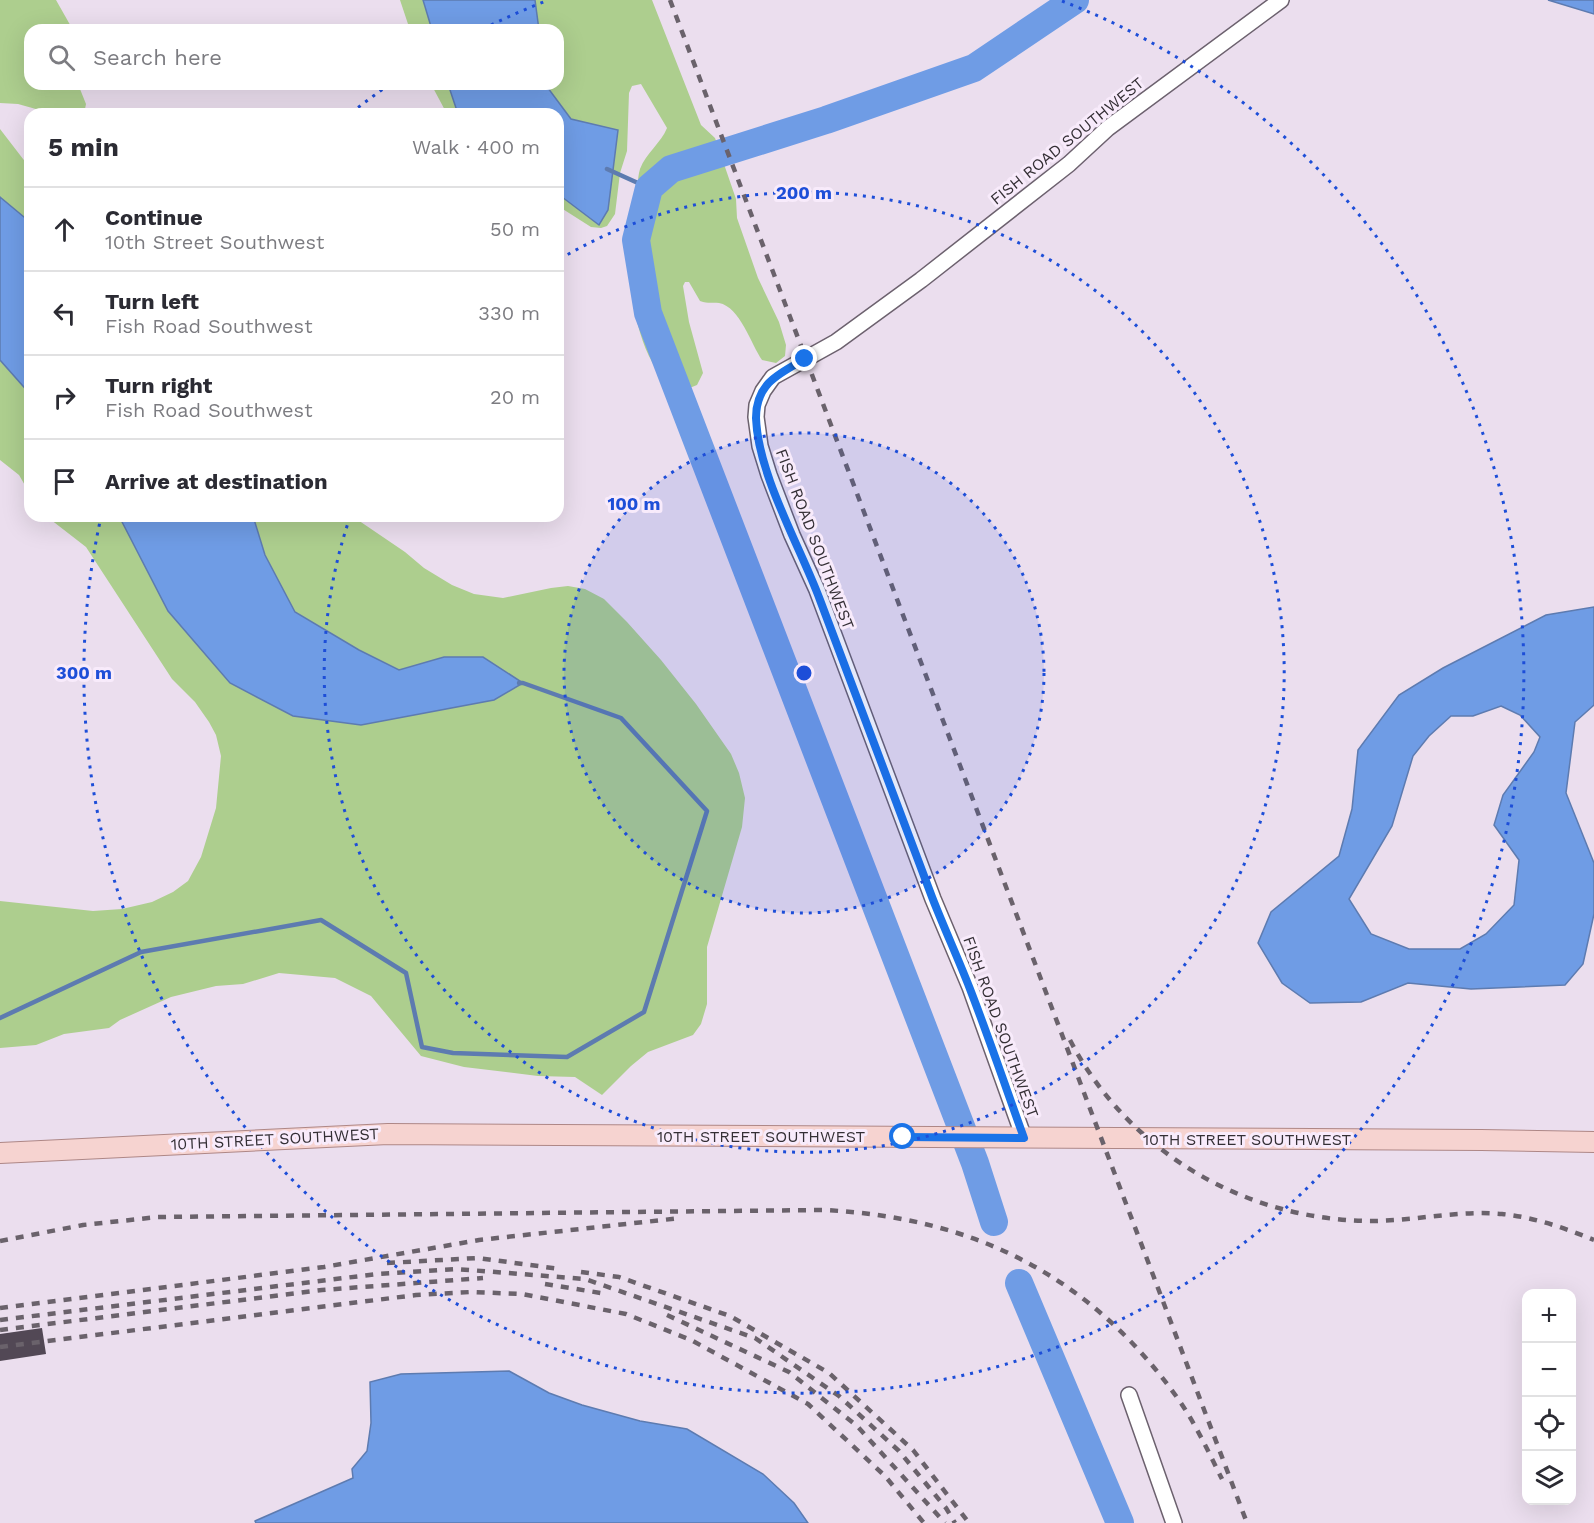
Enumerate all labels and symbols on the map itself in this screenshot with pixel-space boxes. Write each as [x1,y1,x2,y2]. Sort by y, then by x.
street label: FISH ROAD SOUTHWEST [987,73,1148,209]
text: 200 m [776,182,832,203]
route end [791,345,817,371]
street label: FISH ROAD SOUTHWEST [772,446,858,632]
text: 100 m [607,493,661,514]
text: 300 m [56,662,112,683]
centre of rings [794,663,814,683]
street label: FISH ROAD SOUTHWEST [959,934,1043,1121]
route start [889,1123,915,1149]
street label: 10TH STREET SOUTHWEST [171,1124,380,1154]
street label: 10TH STREET SOUTHWEST [657,1127,865,1146]
street label: 10TH STREET SOUTHWEST [1143,1130,1351,1149]

